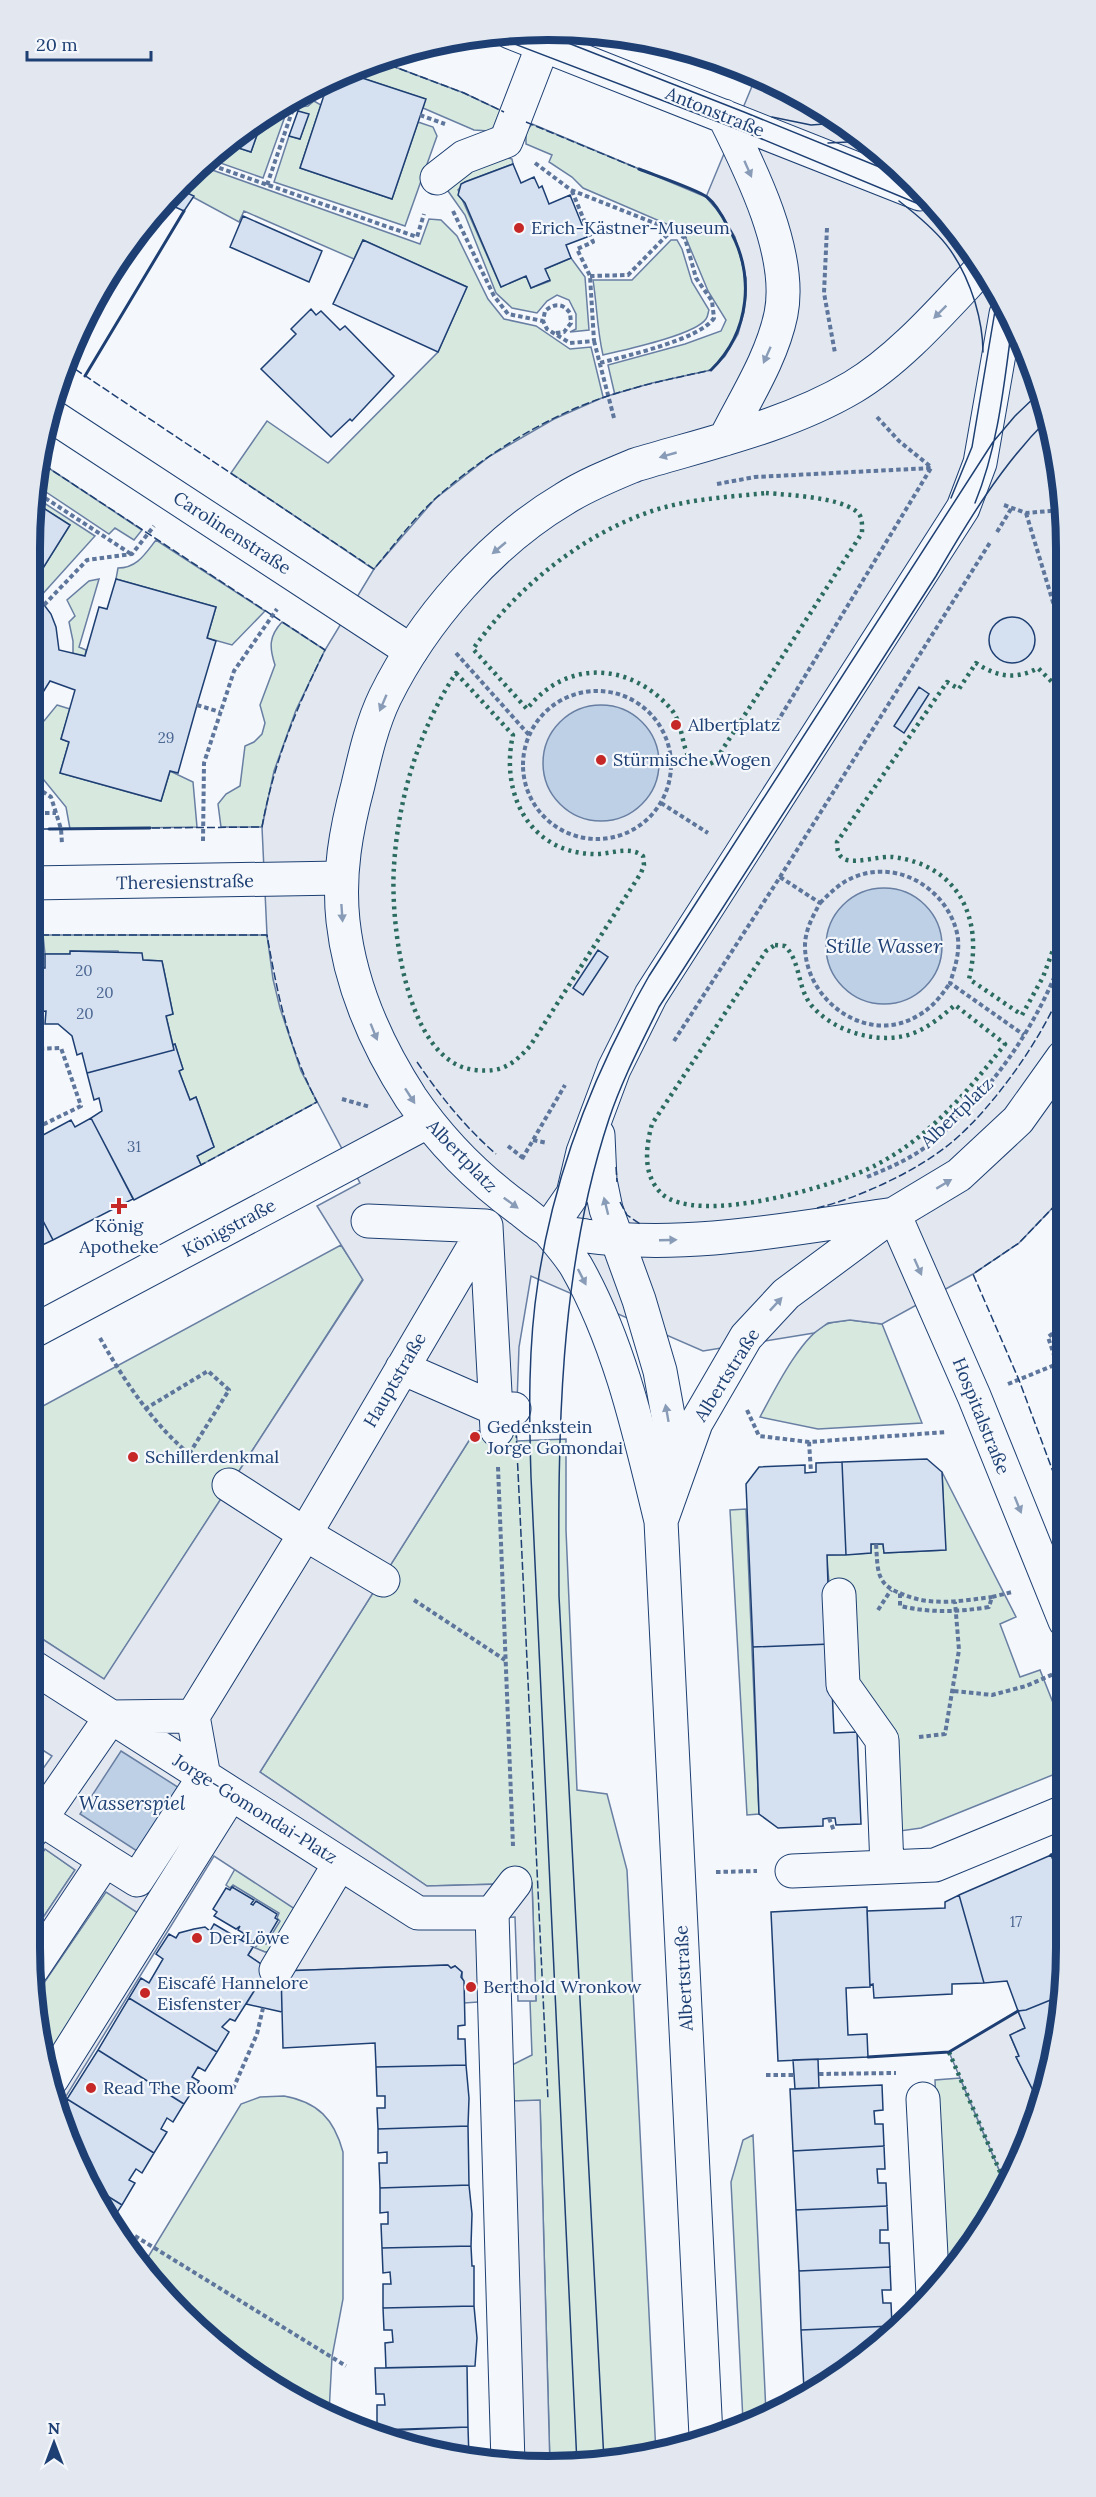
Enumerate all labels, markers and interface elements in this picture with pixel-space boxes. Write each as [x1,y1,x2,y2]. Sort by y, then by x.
scale bar [27,24,152,62]
text: 20 m [36,33,78,56]
street label: Antonstraße [661,81,768,142]
one-way arrow [744,160,753,178]
place label: Erich-Kästner-Museum [531,216,730,239]
marker: Erich-Kästner-Museum [512,221,526,235]
one-way arrow [933,304,947,318]
one-way arrow [762,347,772,365]
one-way arrow [659,451,677,460]
street label: Carolinenstraße [169,486,296,579]
one-way arrow [492,542,507,554]
one-way arrow [378,694,387,712]
place label: Albertplatz [687,713,780,736]
marker: Albertplatz [669,718,683,732]
house number: 29 [158,728,174,747]
place label: Stürmische Wogen [613,748,771,771]
marker: Stürmische Wogen [594,753,608,767]
street label: Theresienstraße [116,869,254,894]
one-way arrow [338,904,347,923]
water label: Stille Wasser [826,933,943,958]
house number: 20 [75,961,93,980]
house number: 20 [96,983,114,1002]
house number: 20 [76,1004,94,1023]
one-way arrow [370,1023,379,1041]
street label: Albertplatz [915,1072,998,1154]
one-way arrow [404,1087,416,1103]
street label: Albertplatz [421,1114,503,1197]
house number: 31 [127,1137,141,1156]
one-way arrow [936,1178,952,1189]
street label: Königstraße [178,1193,280,1262]
one-way arrow [502,1197,518,1209]
one-way arrow [600,1197,610,1215]
marker: König Apotheke [112,1199,126,1213]
place label: König Apotheke [78,1214,159,1258]
one-way arrow [659,1235,678,1244]
one-way arrow [914,1258,924,1276]
one-way arrow [576,1268,586,1286]
one-way arrow [769,1297,783,1312]
street label: Albertstraße [688,1324,764,1426]
street label: Hauptstraße [358,1328,431,1431]
street label: Hospitalstraße [948,1354,1015,1478]
one-way arrow [663,1403,672,1422]
place label: Gedenkstein Jorge Gomondai [486,1415,623,1459]
marker: Gedenkstein Jorge Gomondai [468,1430,482,1444]
place label: Schillerdenkmal [145,1445,279,1468]
marker: Schillerdenkmal [126,1450,140,1464]
one-way arrow [1014,1496,1023,1514]
street label: Jorge-Gomondai-Platz [168,1748,342,1869]
water label: Wasserspiel [79,1790,186,1815]
house number: 17 [1010,1912,1022,1931]
street label: Albertstraße [669,1924,698,2032]
place label: Der Löwe [209,1926,290,1949]
marker: Der Löwe [190,1931,204,1945]
place label: Eiscafé Hannelore Eisfenster [157,1971,309,2015]
place label: Berthold Wronkow [483,1975,642,1998]
marker: Berthold Wronkow [464,1980,478,1994]
marker: Eiscafé Hannelore Eisfenster [138,1986,152,2000]
place label: Read The Room [103,2076,234,2099]
marker: Read The Room [84,2081,98,2095]
north arrow [24,2413,84,2473]
text: N [48,2418,60,2438]

